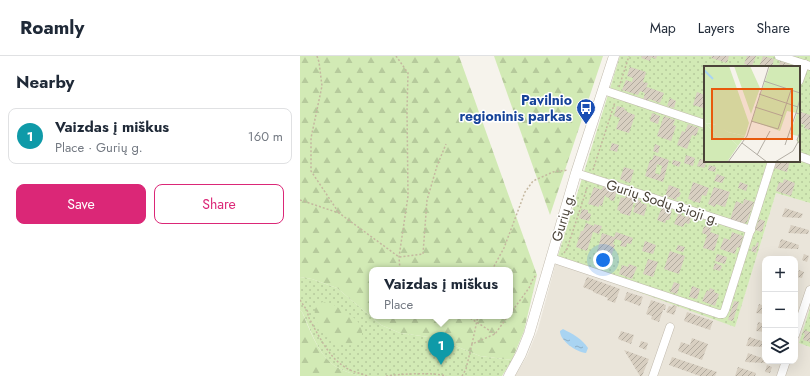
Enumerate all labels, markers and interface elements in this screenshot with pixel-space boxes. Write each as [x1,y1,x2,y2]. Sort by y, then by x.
text: Roamly [20,14,84,41]
text: Map [650,18,676,38]
text: Layers [698,18,734,38]
text: Share [756,18,790,38]
inset map [704,66,800,162]
text: Nearby [16,70,74,94]
place label: Pavilnio regioninis parkas [459,90,573,126]
bus stop icon: Pavilnio regioninis parkas [575,97,597,125]
text: Vaizdas į miškus [55,116,169,138]
text: 1 [27,127,33,146]
text: 160 m [248,127,283,146]
text: Place · Gurių g. [55,138,143,157]
street label: Gurių Sodų 3-ioji g. [604,174,722,230]
button: Save [16,184,146,224]
button: Share [154,184,284,224]
street label: Gurių g. [546,190,580,244]
your location [593,250,613,270]
map controls [762,256,798,364]
button: + [762,256,798,292]
popup [369,267,513,319]
text: Vaizdas į miškus [384,273,498,295]
button: − [762,292,798,328]
text: Place [384,295,413,314]
button: layers [762,328,798,364]
pin: 1 [428,332,454,365]

